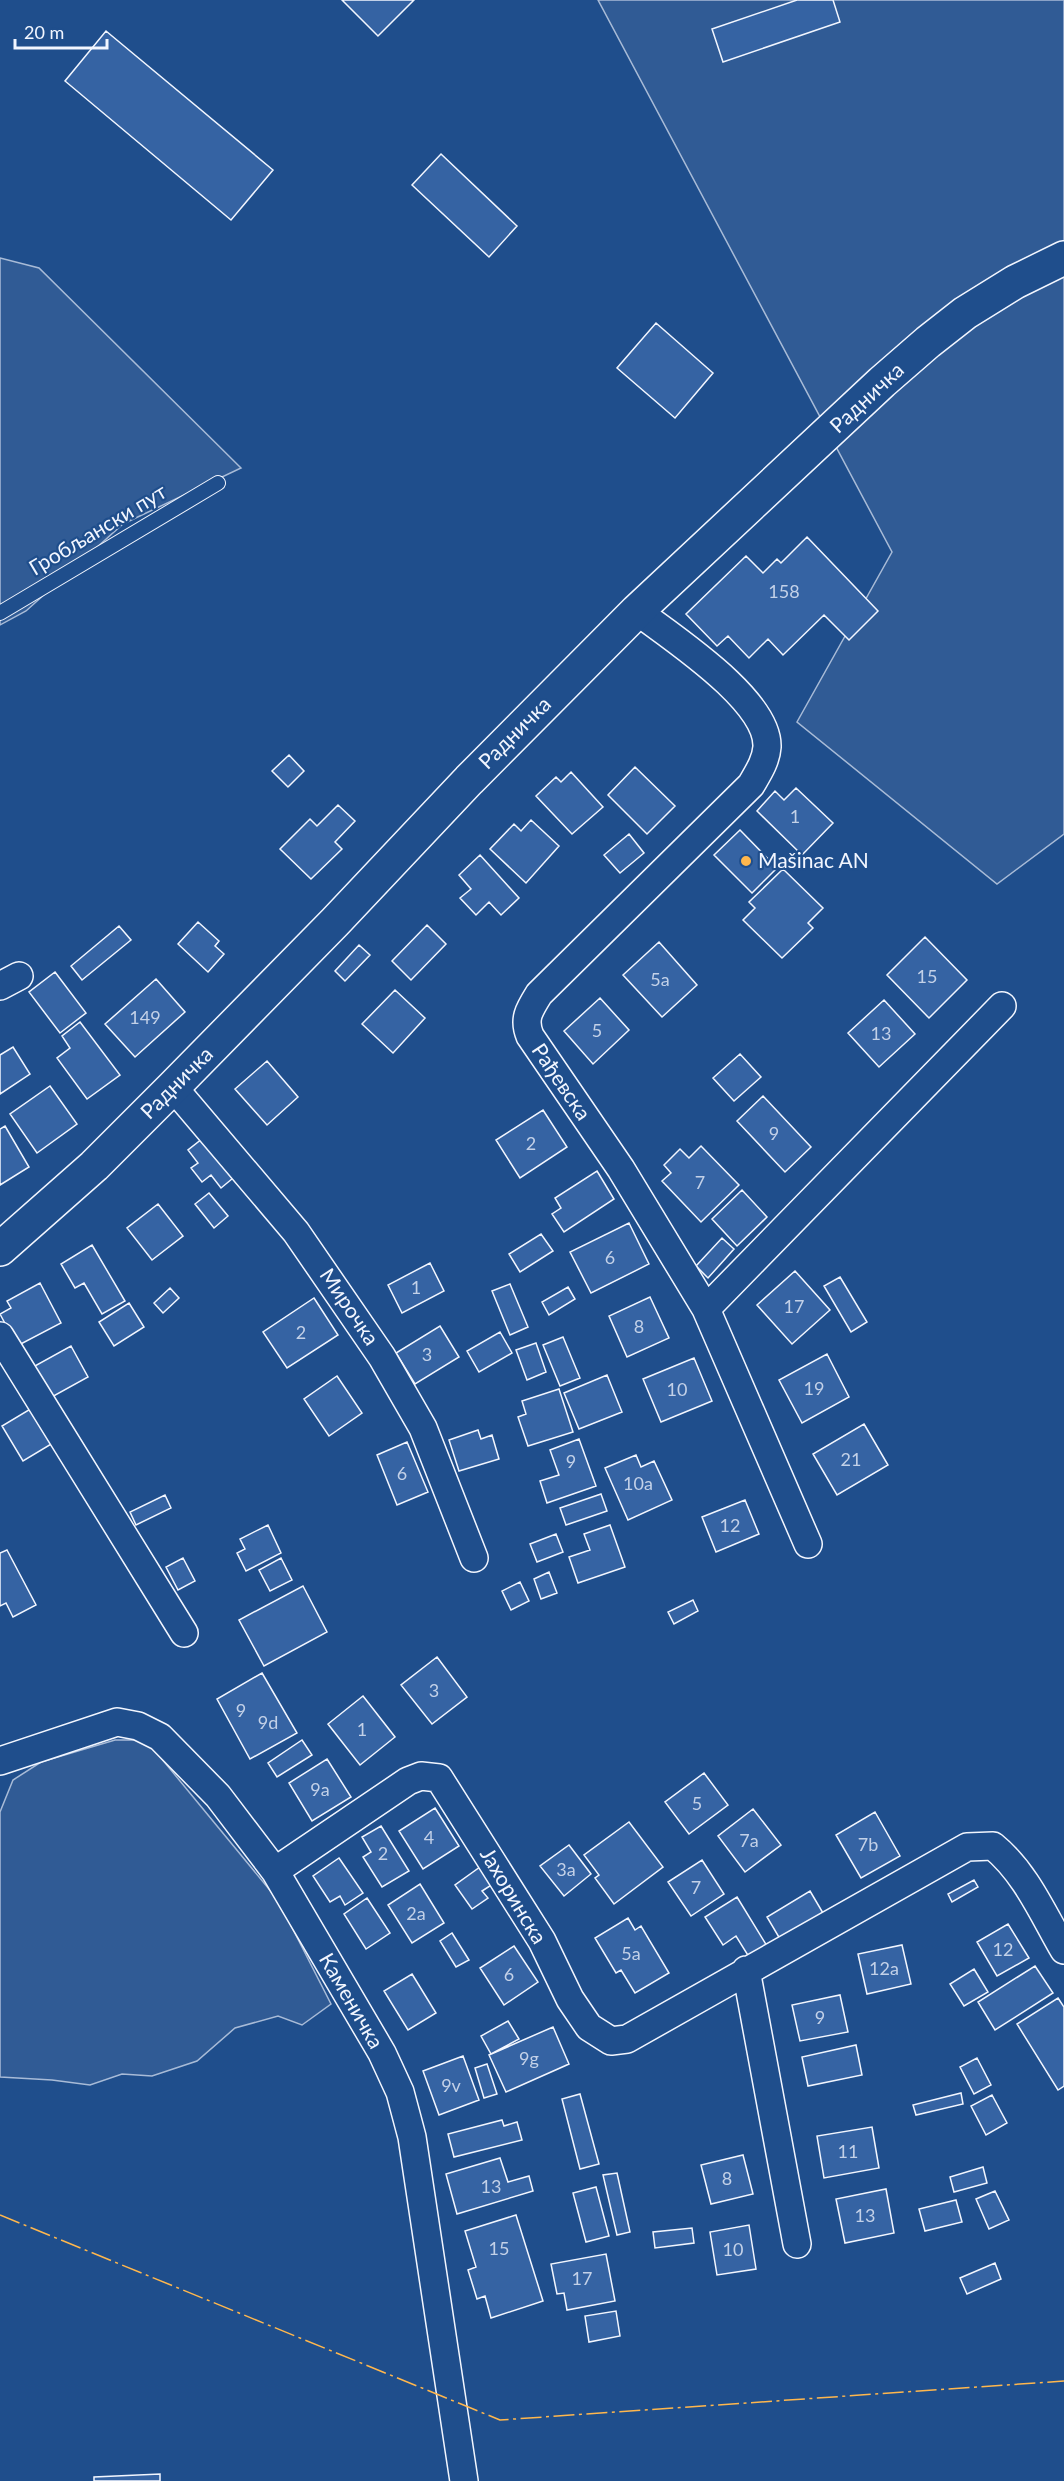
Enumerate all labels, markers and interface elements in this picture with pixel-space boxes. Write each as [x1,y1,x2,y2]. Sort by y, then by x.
scale bar [15,12,106,50]
text: 20 m [24,21,64,43]
street label: Радничка [824,356,908,437]
street label: Гробљански пут [24,478,171,580]
house number: 158 [768,580,800,602]
street label: Радничка [473,691,555,773]
house number: 1 [790,805,800,827]
place label: Mašinac AN [758,847,869,872]
marker: Mašinac AN [739,854,753,868]
house number: 15 [917,965,937,987]
house number: 5a [650,968,670,990]
house number: 149 [129,1006,161,1028]
house number: 5 [592,1019,602,1041]
house number: 13 [871,1022,891,1044]
street label: Рађевска [528,1038,597,1124]
street label: Радничка [135,1041,217,1123]
house number: 9 [769,1122,779,1144]
house number: 2 [526,1132,536,1154]
house number: 7 [695,1171,705,1193]
house number: 6 [605,1246,615,1268]
street label: Мирочка [315,1263,385,1349]
house number: 1 [411,1276,421,1298]
house number: 17 [784,1295,804,1317]
house number: 8 [634,1315,644,1337]
house number: 2 [296,1321,306,1343]
house number: 3 [422,1343,432,1365]
house number: 19 [804,1377,824,1399]
house number: 10 [667,1378,687,1400]
house number: 21 [841,1448,861,1470]
house number: 9 [566,1450,576,1472]
house number: 6 [397,1462,407,1484]
house number: 10a [623,1472,653,1494]
house number: 12 [720,1514,740,1536]
house number: 3 [429,1679,439,1701]
house number: 9 [236,1699,246,1721]
house number: 9d [258,1711,278,1733]
house number: 1 [357,1718,367,1740]
house number: 9a [310,1778,330,1800]
house number: 5 [692,1792,702,1814]
house number: 4 [424,1826,434,1848]
house number: 7a [739,1829,759,1851]
house number: 7b [858,1833,878,1855]
house number: 2 [378,1842,388,1864]
street label: Јахоринска [476,1843,553,1948]
house number: 3a [556,1858,576,1880]
house number: 7 [691,1876,701,1898]
house number: 2a [406,1902,426,1924]
house number: 12 [993,1938,1013,1960]
house number: 5a [621,1942,641,1964]
street label: Каменичка [315,1948,390,2053]
house number: 12a [869,1957,899,1979]
house number: 6 [504,1963,514,1985]
house number: 9 [815,2006,825,2028]
house number: 9g [519,2047,539,2069]
house number: 9v [441,2074,462,2096]
house number: 11 [838,2140,858,2162]
house number: 8 [722,2167,732,2189]
house number: 13 [481,2175,501,2197]
house number: 13 [855,2204,875,2226]
house number: 15 [489,2237,509,2259]
house number: 10 [723,2238,743,2260]
house number: 17 [572,2267,592,2289]

